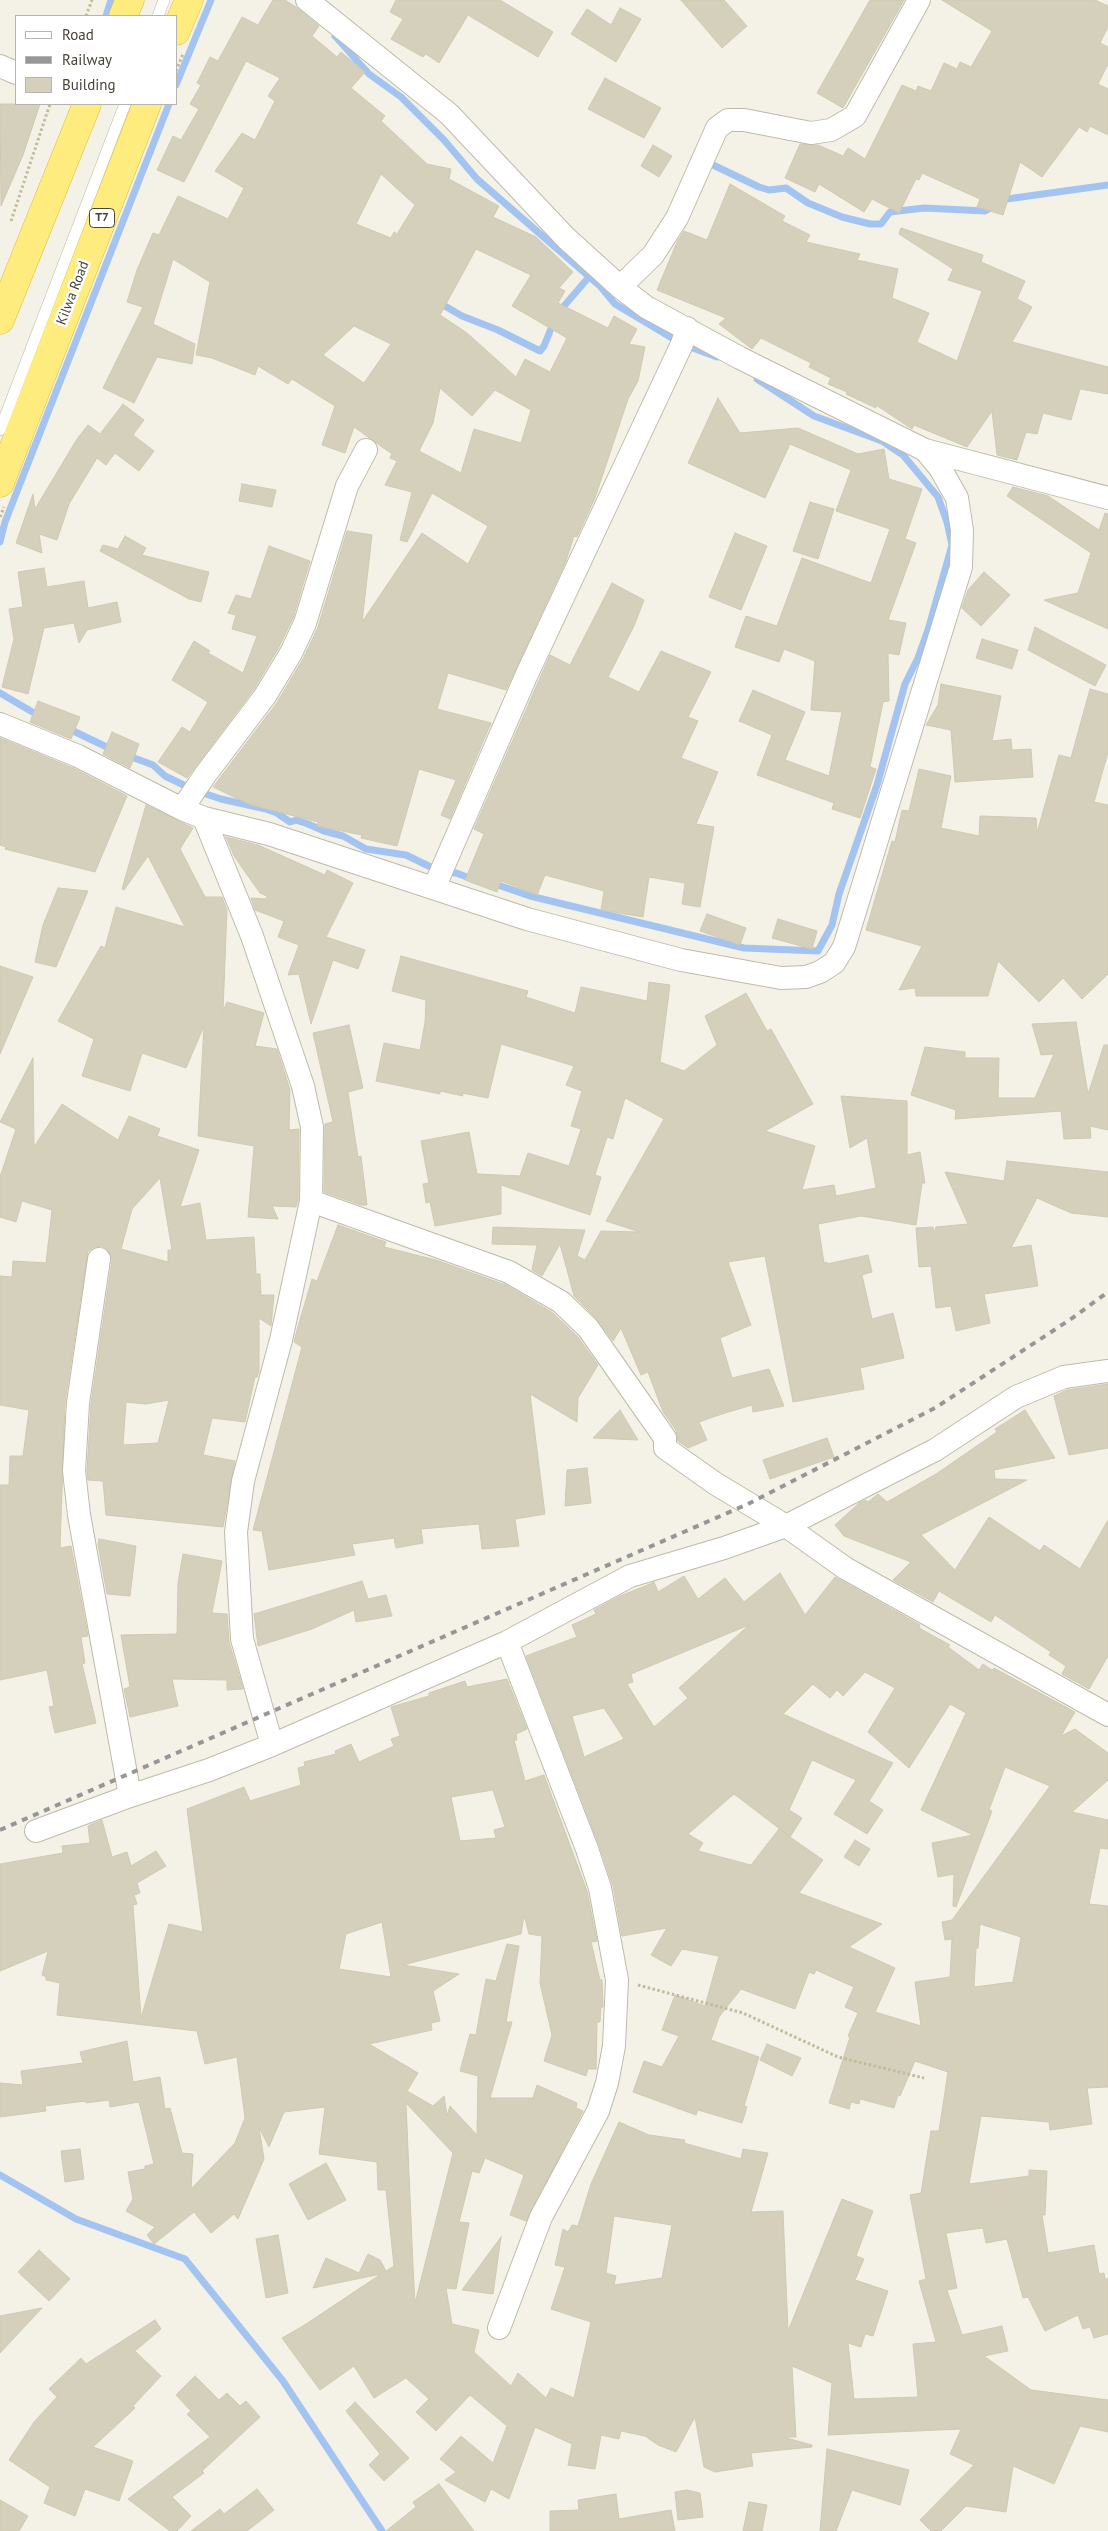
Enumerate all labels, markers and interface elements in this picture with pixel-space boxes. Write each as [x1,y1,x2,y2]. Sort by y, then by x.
legend [15,15,178,105]
text: Road [62,25,94,44]
text: Railway [62,50,112,69]
text: Building [62,75,116,94]
road number: T7 [90,208,114,228]
street label: Kilwa Road [53,259,93,327]

